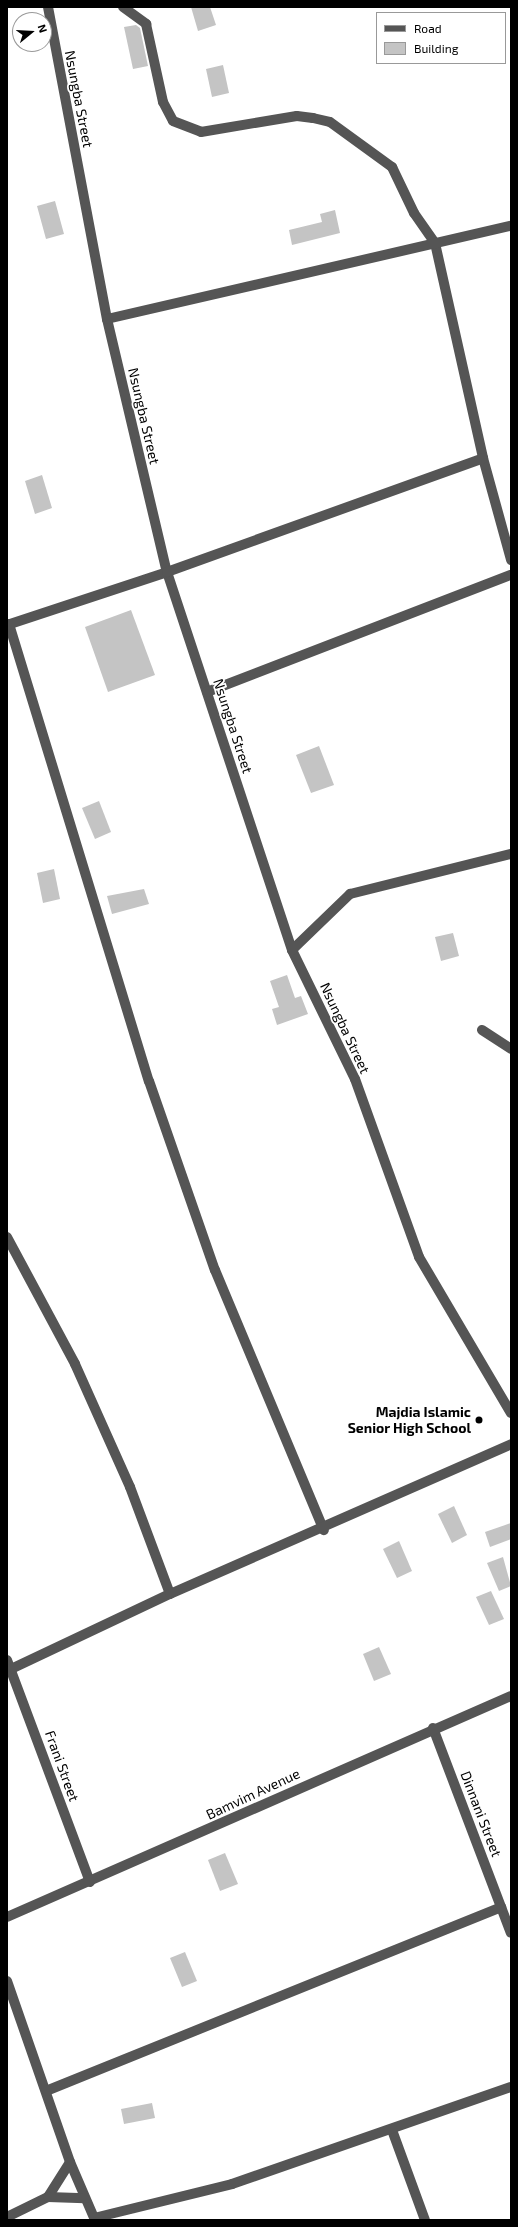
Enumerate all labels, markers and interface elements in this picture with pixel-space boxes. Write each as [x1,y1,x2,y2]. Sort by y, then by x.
north arrow [12,12,52,52]
legend [376,12,506,64]
text: Road [414,21,442,35]
text: N [36,23,50,34]
text: Building [414,41,458,55]
street label: Nsungba Street [61,49,97,149]
street label: Nsungba Street [125,366,163,466]
street label: Nsungba Street [210,677,256,775]
street label: Nsungba Street [317,980,373,1076]
place label: Majdia Islamic Senior High School [347,1404,471,1436]
marker: Majdia Islamic Senior High School [474,1415,484,1425]
street label: Frani Street [41,1728,83,1804]
street label: Bamvim Avenue [203,1765,303,1823]
street label: Dinnani Street [457,1769,505,1859]

